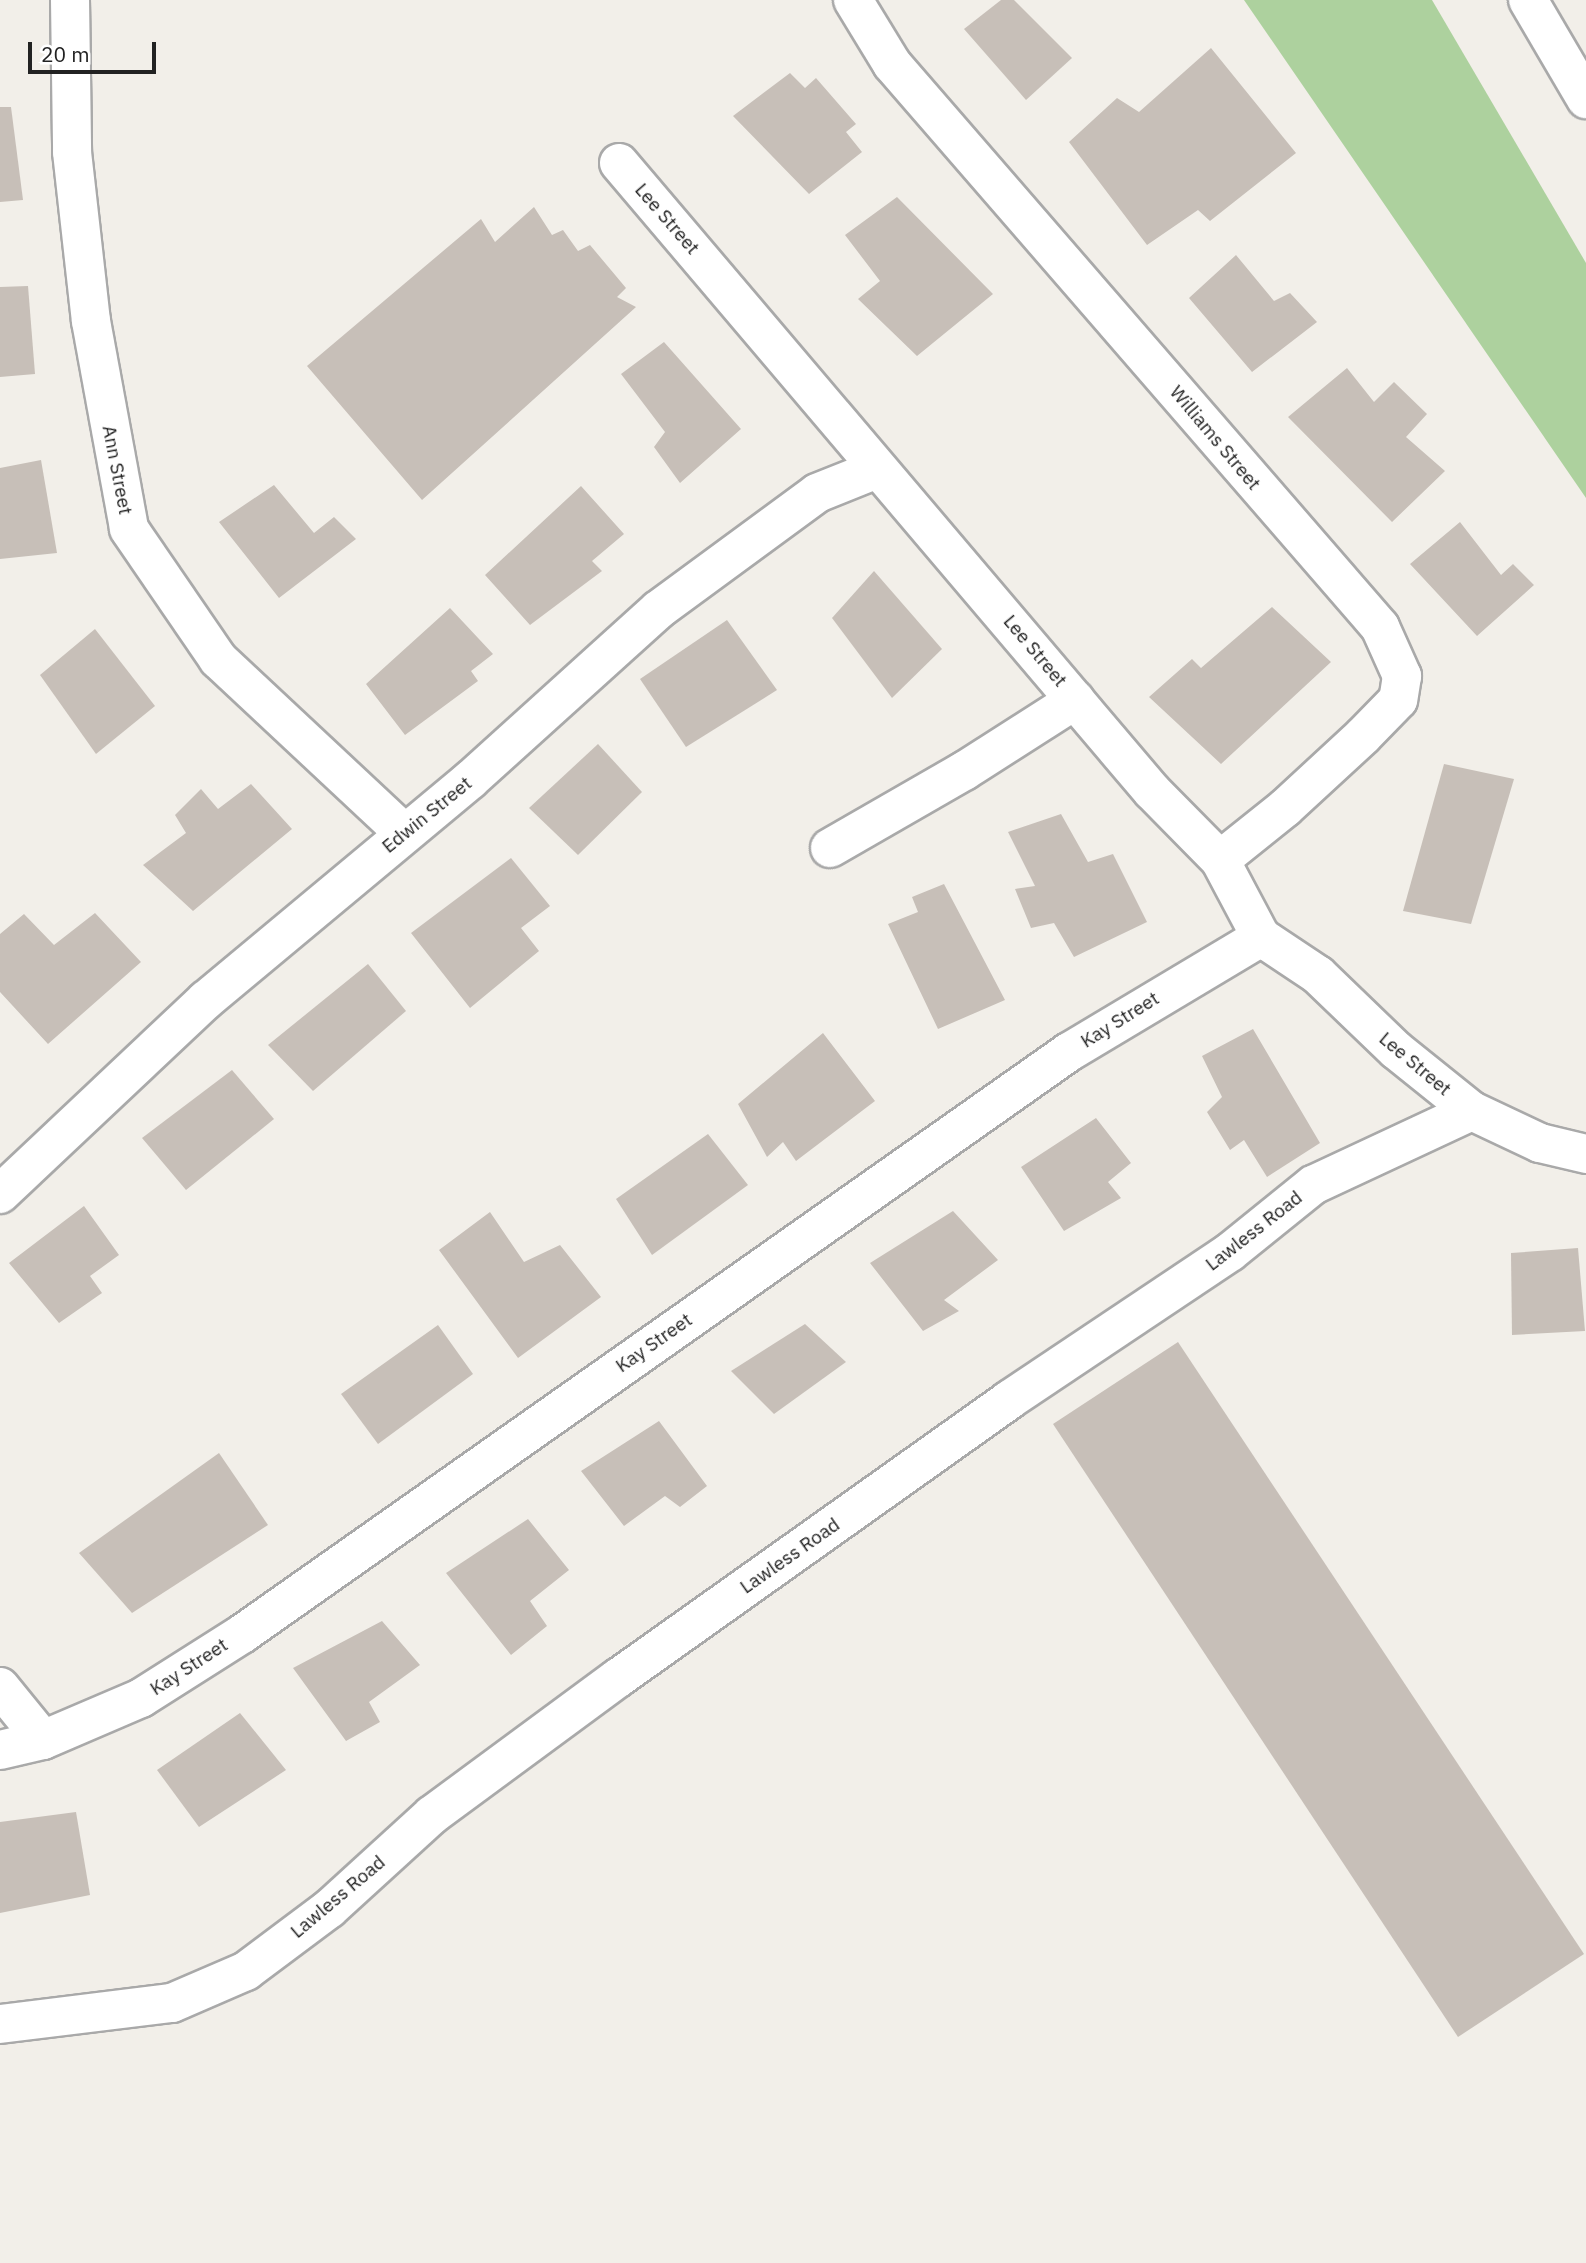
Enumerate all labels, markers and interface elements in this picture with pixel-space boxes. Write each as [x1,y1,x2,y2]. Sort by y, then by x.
scale bar [32,28,159,72]
text: 20 m [41,40,90,68]
street label: Lee Street [630,179,704,259]
street label: Williams Street [1165,381,1265,495]
street label: Ann Street [97,423,137,517]
street label: Lee Street [998,610,1072,692]
street label: Edwin Street [378,772,476,858]
street label: Kay Street [1077,987,1163,1053]
street label: Lee Street [1374,1027,1456,1101]
street label: Lawless Road [1201,1186,1307,1276]
street label: Kay Street [611,1308,697,1378]
street label: Lawless Road [736,1513,844,1599]
street label: Kay Street [146,1634,232,1700]
street label: Lawless Road [286,1851,390,1943]

